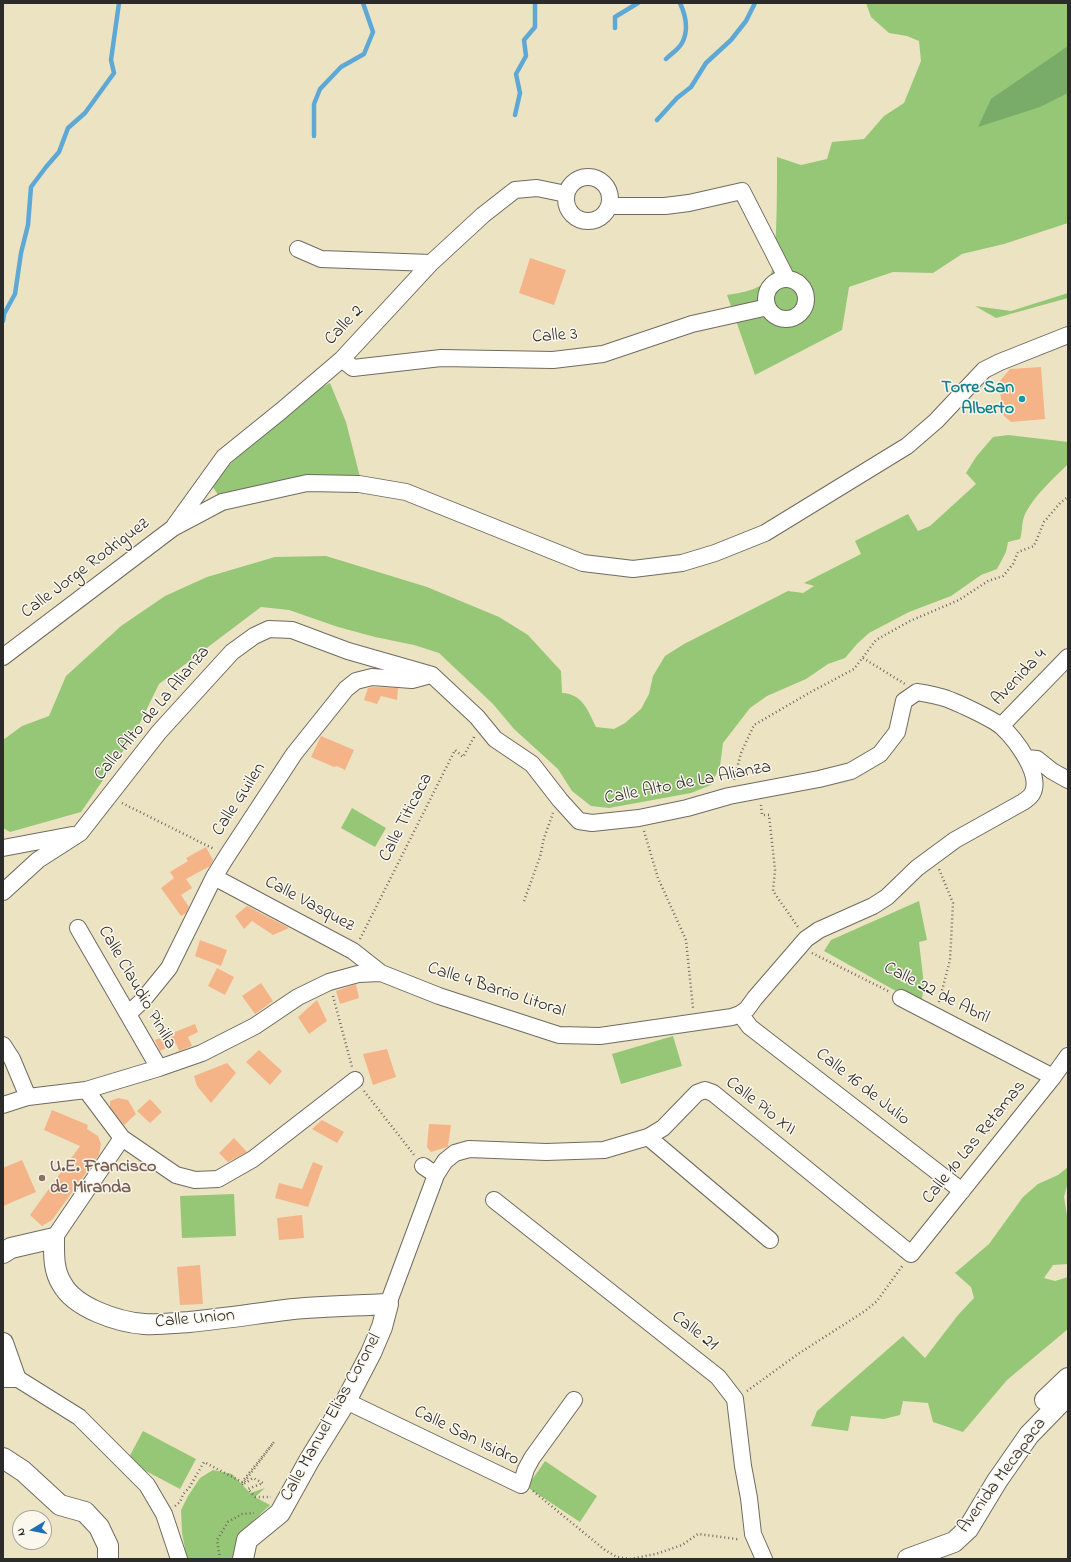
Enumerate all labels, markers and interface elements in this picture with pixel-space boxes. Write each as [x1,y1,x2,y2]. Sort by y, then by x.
street label: Calle 2 [321,301,369,351]
street label: Calle 3 [531,325,579,349]
place label: Torre San Alberto [941,378,1014,420]
marker: Torre San Alberto [1017,394,1027,404]
street label: Calle Jorge Rodriguez [18,514,154,624]
street label: Calle Alto de La Alianza [90,642,216,786]
street label: Avenida 4 [988,645,1052,711]
street label: Calle Alto de La Alianza [603,757,773,811]
street label: Calle Guilen [208,759,272,841]
street label: Calle Titicaca [375,770,439,866]
street label: Calle Vasquez [260,872,358,938]
street label: Calle Claudio Pinilla [92,923,180,1053]
street label: Calle 22 de Abril [880,958,992,1030]
street label: Calle 4 Barrio Litoral [424,959,568,1023]
street label: Calle 16 de Julio [811,1044,913,1132]
street label: Calle Pio XII [720,1073,800,1141]
street label: Calle 10 Las Retamas [918,1077,1032,1209]
place label: U.E. Francisco de Miranda [50,1157,156,1200]
marker: U.E. Francisco de Miranda [37,1173,47,1183]
street label: Calle Union [154,1306,236,1334]
street label: Calle 21 [667,1307,721,1357]
street label: Calle Manuel Elias Coronel [277,1330,387,1506]
street label: Calle San Isidro [410,1402,522,1472]
street label: Avenida Mecapaca [954,1414,1052,1538]
north arrow [12,1510,52,1550]
text: N [13,1527,30,1537]

